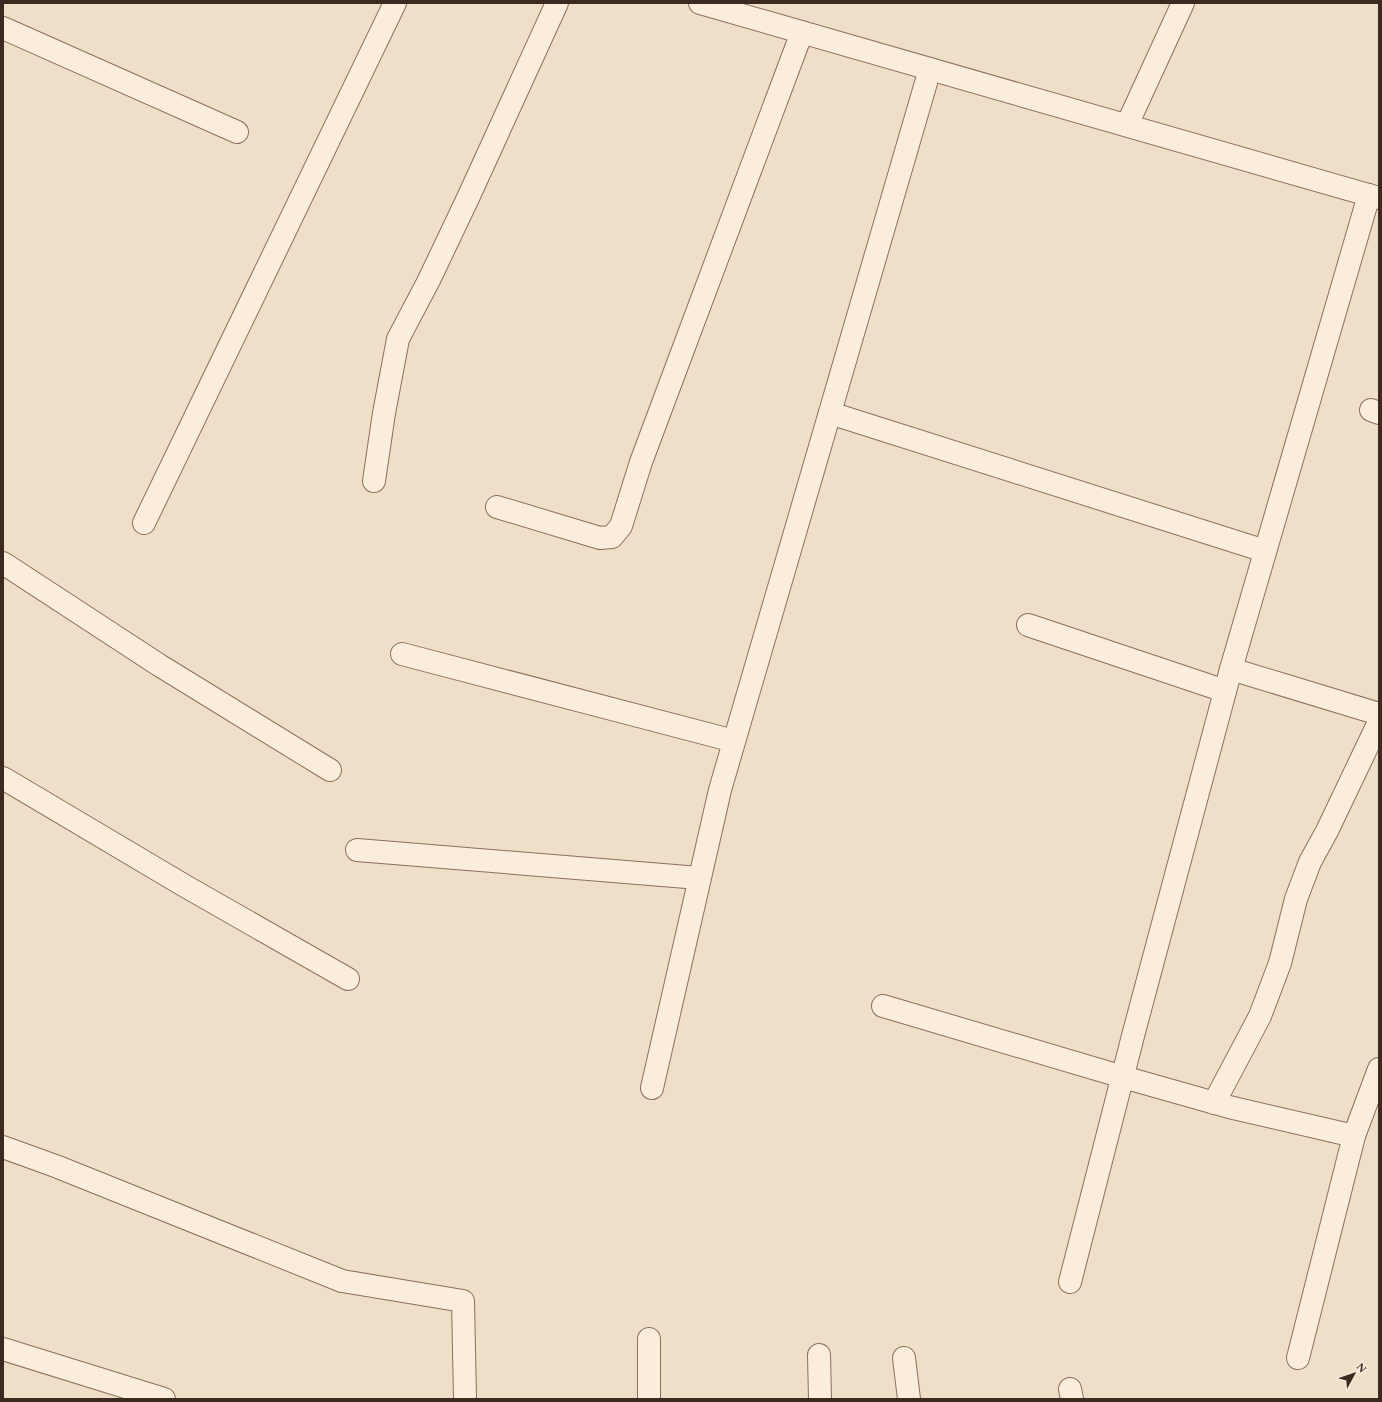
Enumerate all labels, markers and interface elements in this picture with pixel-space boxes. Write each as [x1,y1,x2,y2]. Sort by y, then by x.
north arrow [1334,1354,1374,1394]
text: N [1352,1359,1371,1377]

